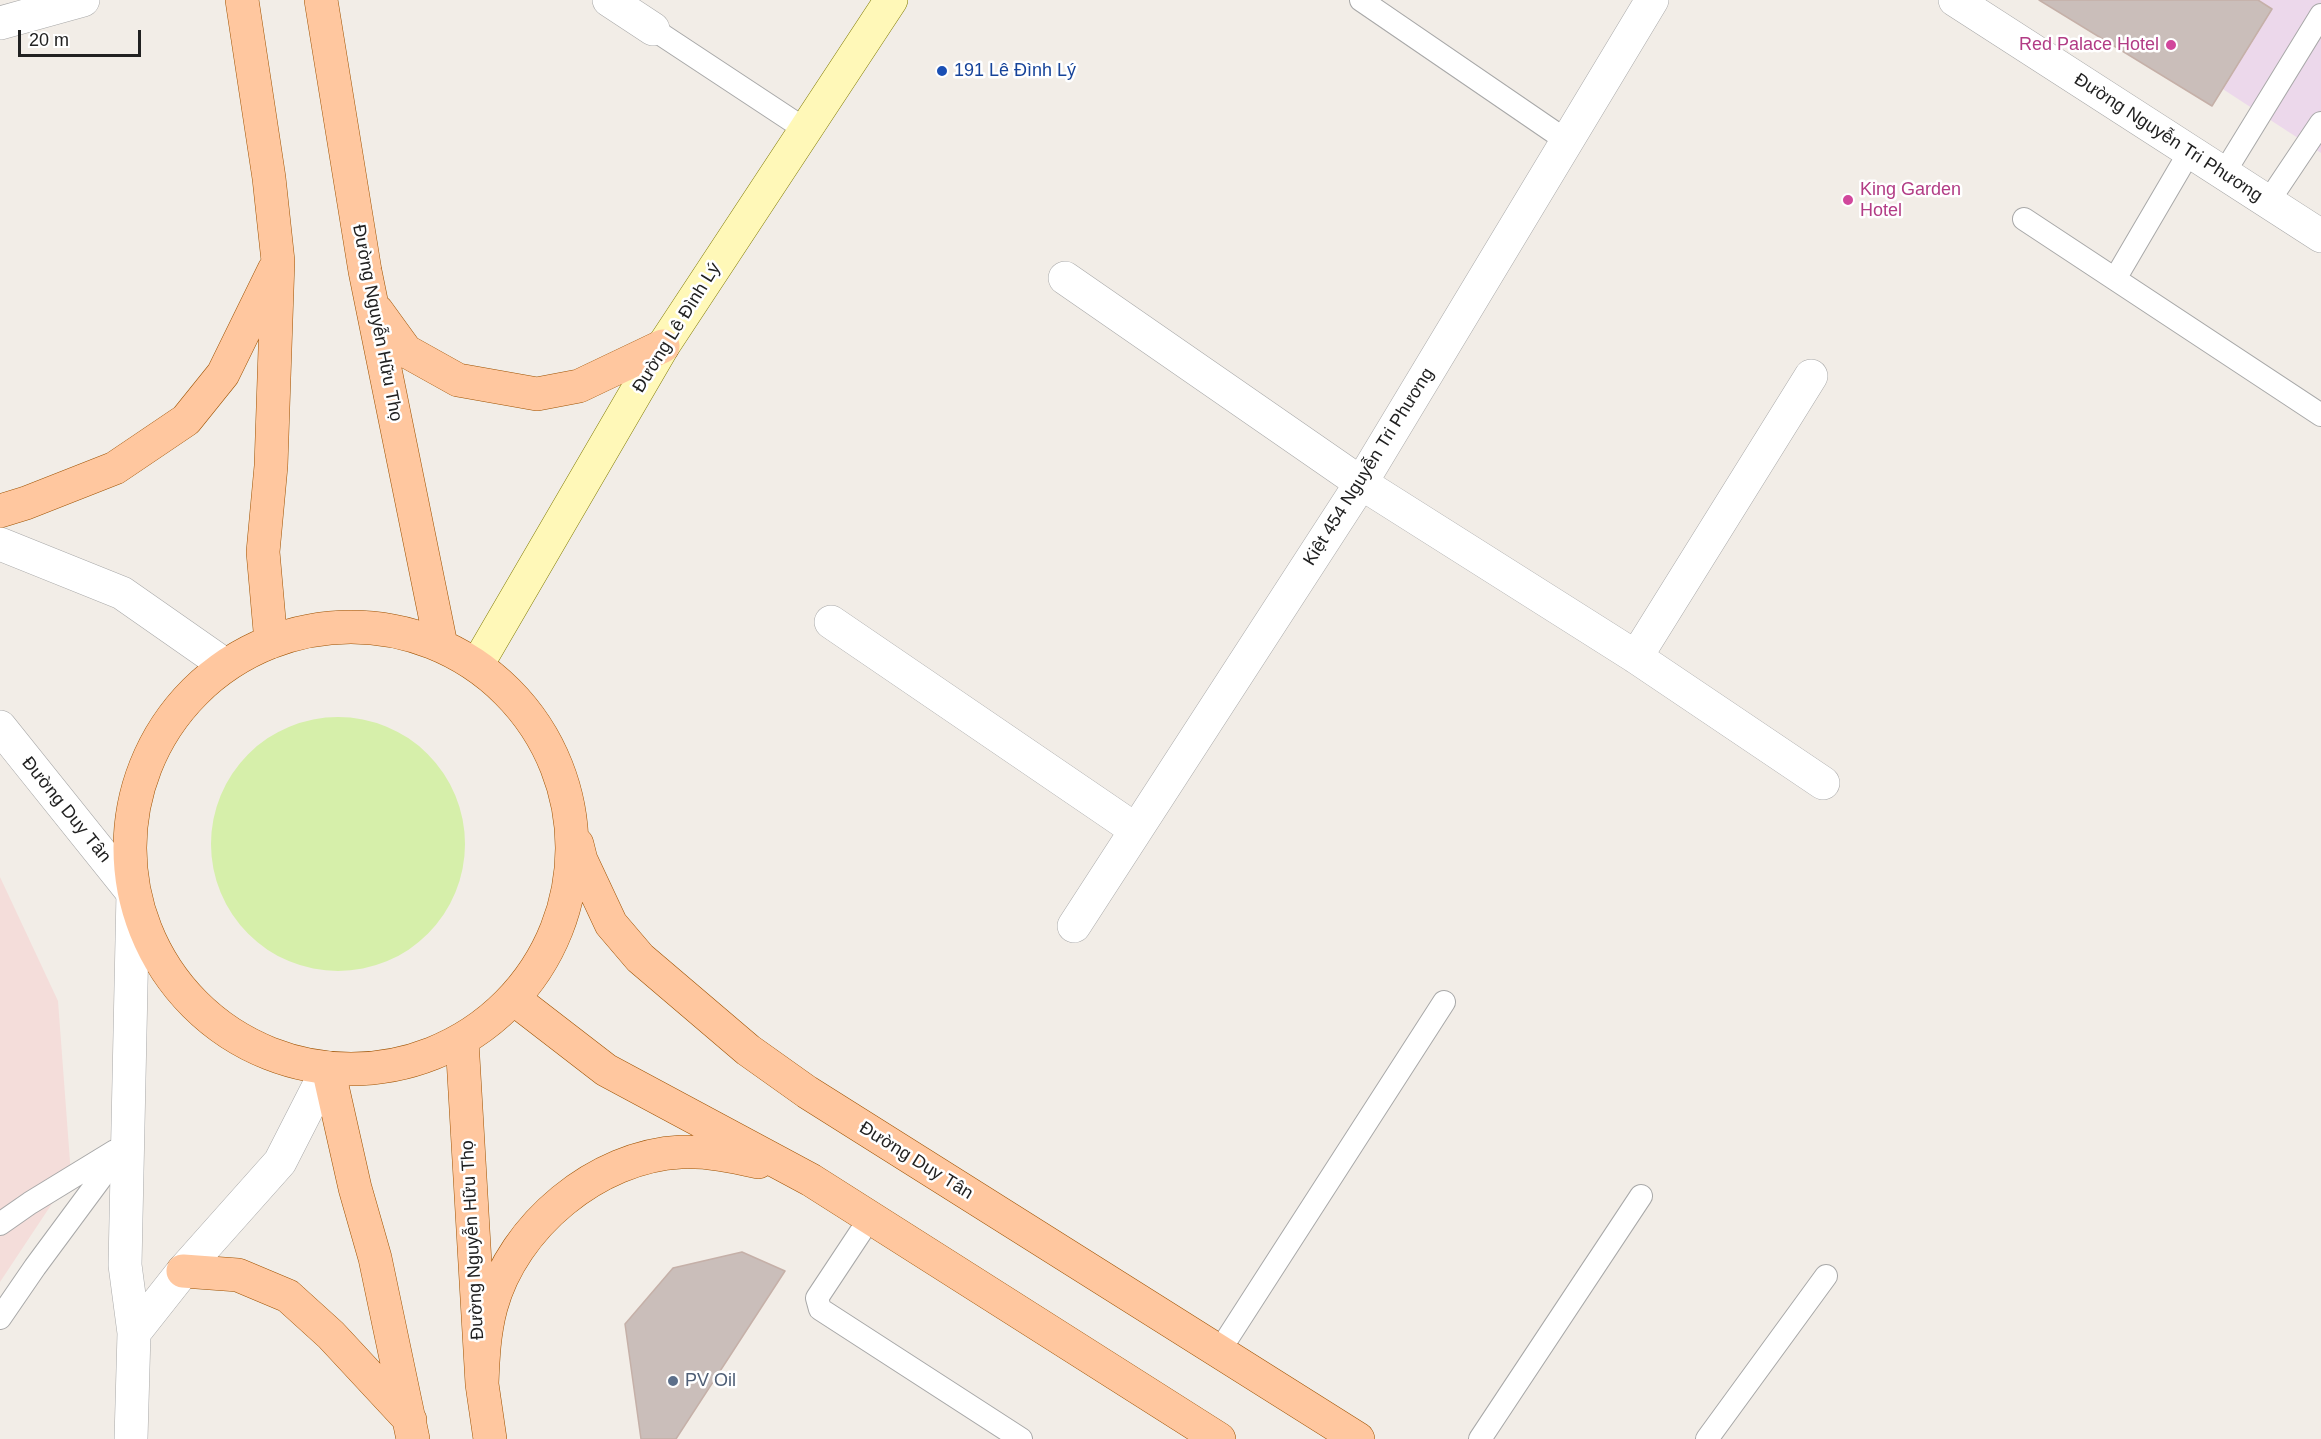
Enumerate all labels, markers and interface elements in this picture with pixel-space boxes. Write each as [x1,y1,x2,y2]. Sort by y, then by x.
scale bar [21,18,144,56]
text: 20 m [29,30,69,50]
place label: Red Palace Hotel [2019,34,2159,56]
marker: Red Palace Hotel [2164,38,2178,52]
place label: 191 Lê Đình Lý [954,60,1076,82]
marker: 191 Lê Đình Lý [935,64,949,78]
street label: Đường Nguyễn Tri Phương [2070,69,2266,207]
place label: King Garden Hotel [1860,179,1961,222]
marker: King Garden Hotel [1841,193,1855,207]
street label: Đường Nguyễn Hữu Thọ [347,223,407,423]
street label: Đường Lê Đình Lý [628,259,726,397]
street label: Kiệt 454 Nguyễn Tri Phương [1299,364,1439,570]
street label: Đường Duy Tân [17,753,115,867]
street label: Đường Duy Tân [855,1117,977,1205]
street label: Đường Nguyễn Hữu Thọ [457,1140,489,1340]
place label: PV Oil [685,1370,736,1392]
marker: PV Oil [666,1374,680,1388]

